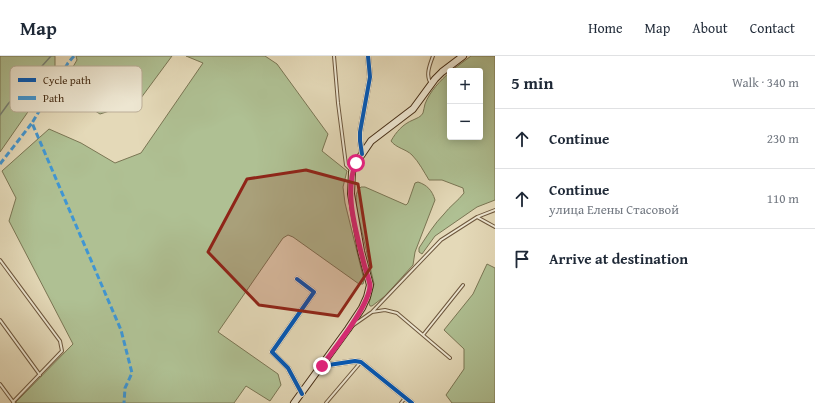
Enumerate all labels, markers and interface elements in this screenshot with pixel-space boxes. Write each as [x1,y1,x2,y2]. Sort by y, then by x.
text: Map [20,14,57,42]
text: Home [588,18,623,38]
text: Map [645,18,670,38]
text: About [692,18,728,38]
text: Contact [750,18,795,38]
legend [10,66,142,112]
map controls [447,68,483,140]
button: + [447,68,483,104]
text: 5 min [511,70,553,95]
text: Cycle path [43,72,92,88]
text: Walk · 340 m [732,73,799,92]
text: Path [43,90,65,106]
button: − [447,104,483,140]
icon: ahead [511,128,533,150]
text: Continue [549,128,610,149]
text: 230 m [767,129,799,148]
route start [347,154,365,172]
text: Continue [549,179,610,200]
icon: ahead [511,188,533,210]
text: 110 m [767,189,799,208]
text: улица Елены Стасовой [549,200,679,219]
icon: arrive [511,248,533,270]
text: Arrive at destination [549,248,688,269]
route end [313,357,331,375]

